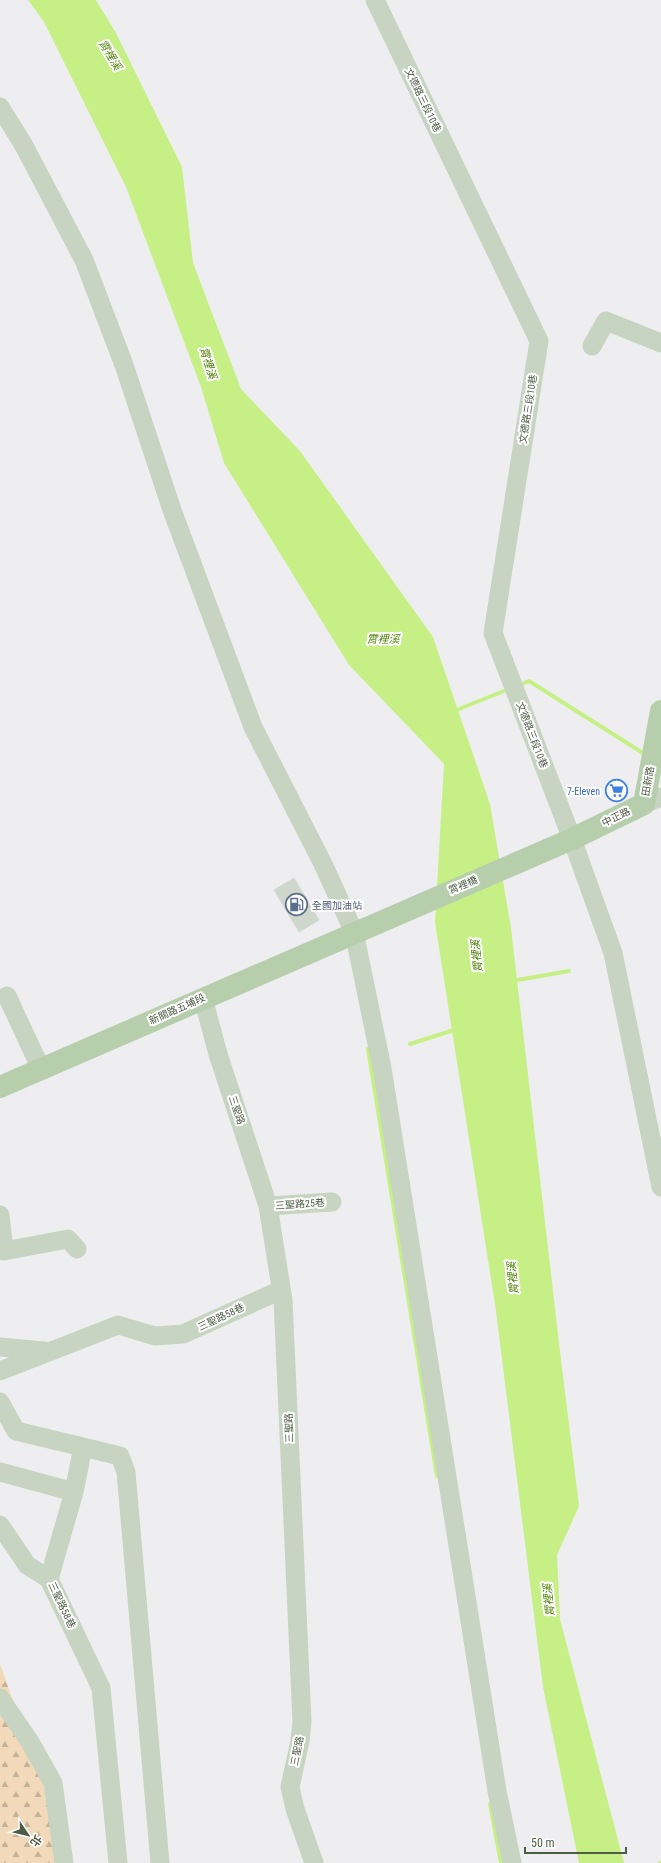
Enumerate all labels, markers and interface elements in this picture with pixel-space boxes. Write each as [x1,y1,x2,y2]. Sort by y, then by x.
water label: 霄裡溪 [96,38,125,74]
street label: 文德路三段10巷 [403,66,443,134]
water label: 霄裡溪 [197,345,220,383]
street label: 文德路三段10巷 [517,374,539,444]
water label: 霄裡溪 [367,633,401,646]
street label: 文德路三段10巷 [514,700,550,770]
street label: 田新路 [640,765,656,797]
supermarket icon: 7-Eleven [603,778,629,804]
place label: 7-Eleven [567,786,600,797]
street label: 中正路 [600,805,632,829]
street label: 霄裡橋 [447,874,479,896]
fuel station icon: 全國加油站 [284,892,310,918]
place label: 全國加油站 [312,900,362,911]
water label: 霄裡溪 [469,937,485,973]
street label: 新關路五埔段 [147,992,207,1026]
street label: 三聖路 [227,1094,247,1126]
street label: 三聖路25巷 [275,1197,325,1211]
water label: 霄裡溪 [505,1259,521,1295]
street label: 三聖路58巷 [196,1301,246,1333]
street label: 三聖路 [283,1413,295,1443]
street label: 三聖路58巷 [46,1580,78,1630]
water label: 霄裡溪 [541,1581,557,1617]
street label: 三聖路 [289,1735,305,1767]
north arrow [8,1815,48,1855]
scale bar [525,1829,626,1855]
text: 北 [27,1832,44,1849]
text: 50 m [531,1836,555,1850]

